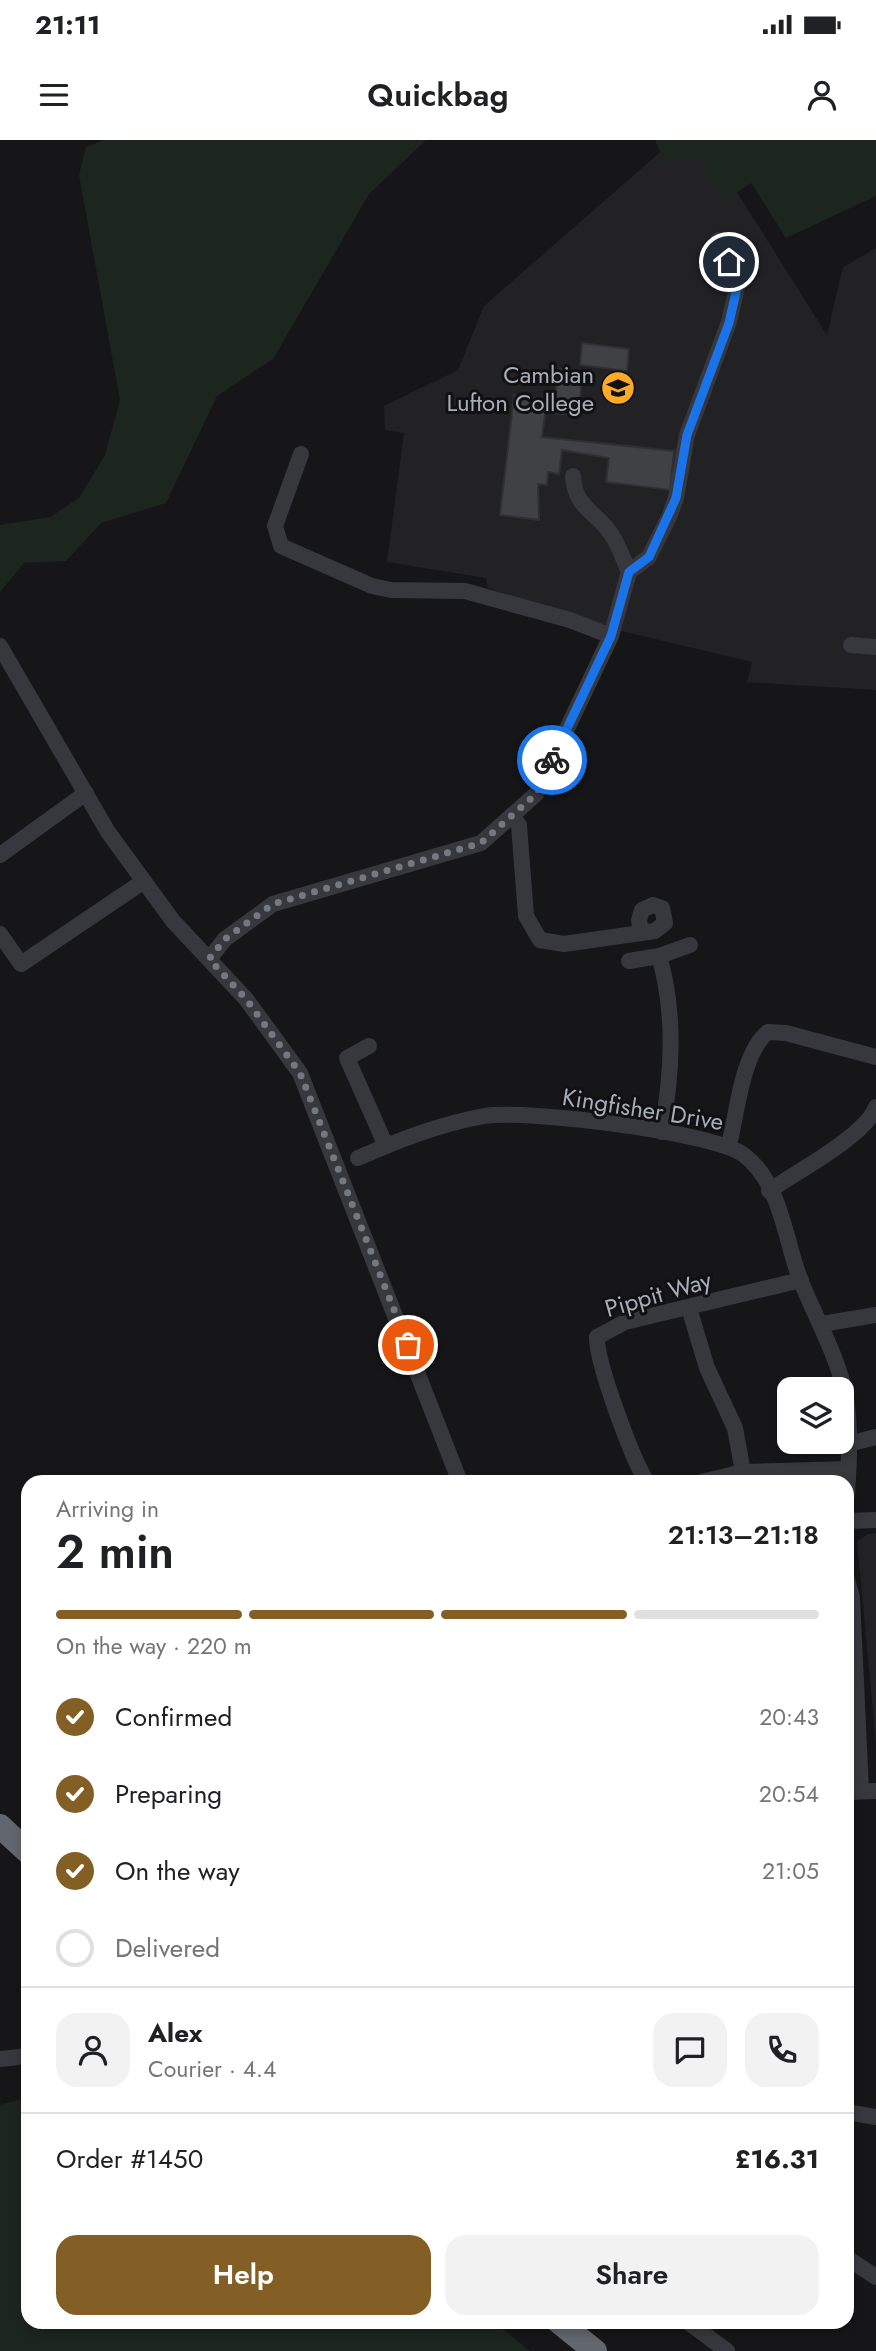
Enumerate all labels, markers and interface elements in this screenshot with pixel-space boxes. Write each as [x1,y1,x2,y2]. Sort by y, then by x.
text: 21:11 [35,6,100,44]
text: Quickbag [367,72,509,118]
icon: menu [35,76,73,114]
icon: person [803,76,841,114]
pin [699,232,759,292]
icon: home [710,243,748,281]
place label: Cambian Lufton College [447,357,594,420]
school or university icon: Cambian Lufton College [599,369,637,407]
courier [517,725,587,795]
icon: bike [533,741,571,779]
street label: Kingfisher Drive [560,1079,726,1139]
street label: Pippit Way [601,1262,716,1326]
pin [378,1315,438,1375]
icon: bag [389,1326,427,1364]
map controls [777,1377,854,1454]
button: layers [777,1377,854,1454]
text: Arriving in [56,1492,159,1526]
text: 21:13–21:18 [668,1516,819,1554]
text: 2 min [56,1519,174,1585]
text: On the way · 220 m [56,1629,252,1663]
icon: check [56,1698,94,1736]
text: Confirmed [115,1698,232,1736]
text: 20:43 [759,1700,819,1734]
icon: check [56,1775,94,1813]
text: Preparing [115,1775,222,1813]
text: 20:54 [759,1777,819,1811]
icon: check [56,1852,94,1890]
text: On the way [115,1852,240,1890]
text: 21:05 [762,1854,819,1888]
text: Delivered [115,1929,220,1967]
button: person [56,2013,130,2087]
button: chat [653,2013,727,2087]
button: phone [745,2013,819,2087]
text: Alex [148,2014,202,2052]
text: Courier · 4.4 [148,2052,276,2086]
text: Order #1450 [56,2140,203,2178]
text: £16.31 [735,2140,819,2178]
button: Help [56,2235,431,2315]
button: Share [445,2235,819,2315]

